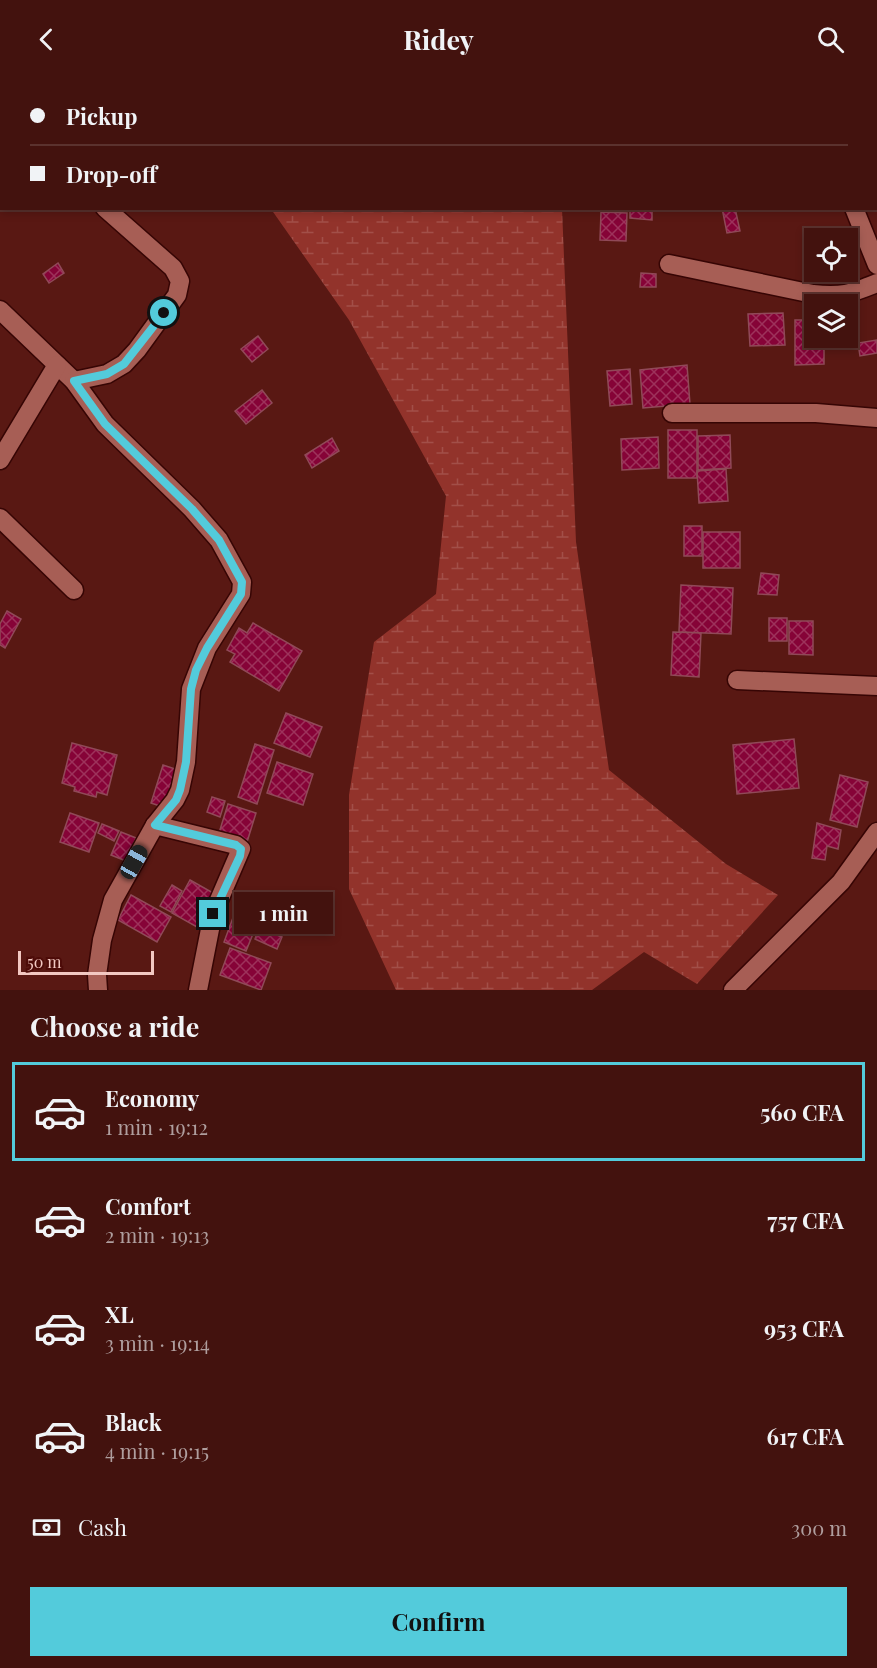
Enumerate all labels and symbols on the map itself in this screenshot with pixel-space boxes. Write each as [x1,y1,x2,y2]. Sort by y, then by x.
route start [150,299,177,326]
car [117,842,151,882]
callout: 1 min [234,893,333,935]
route end [199,900,226,927]
scale bar [18,948,154,976]

